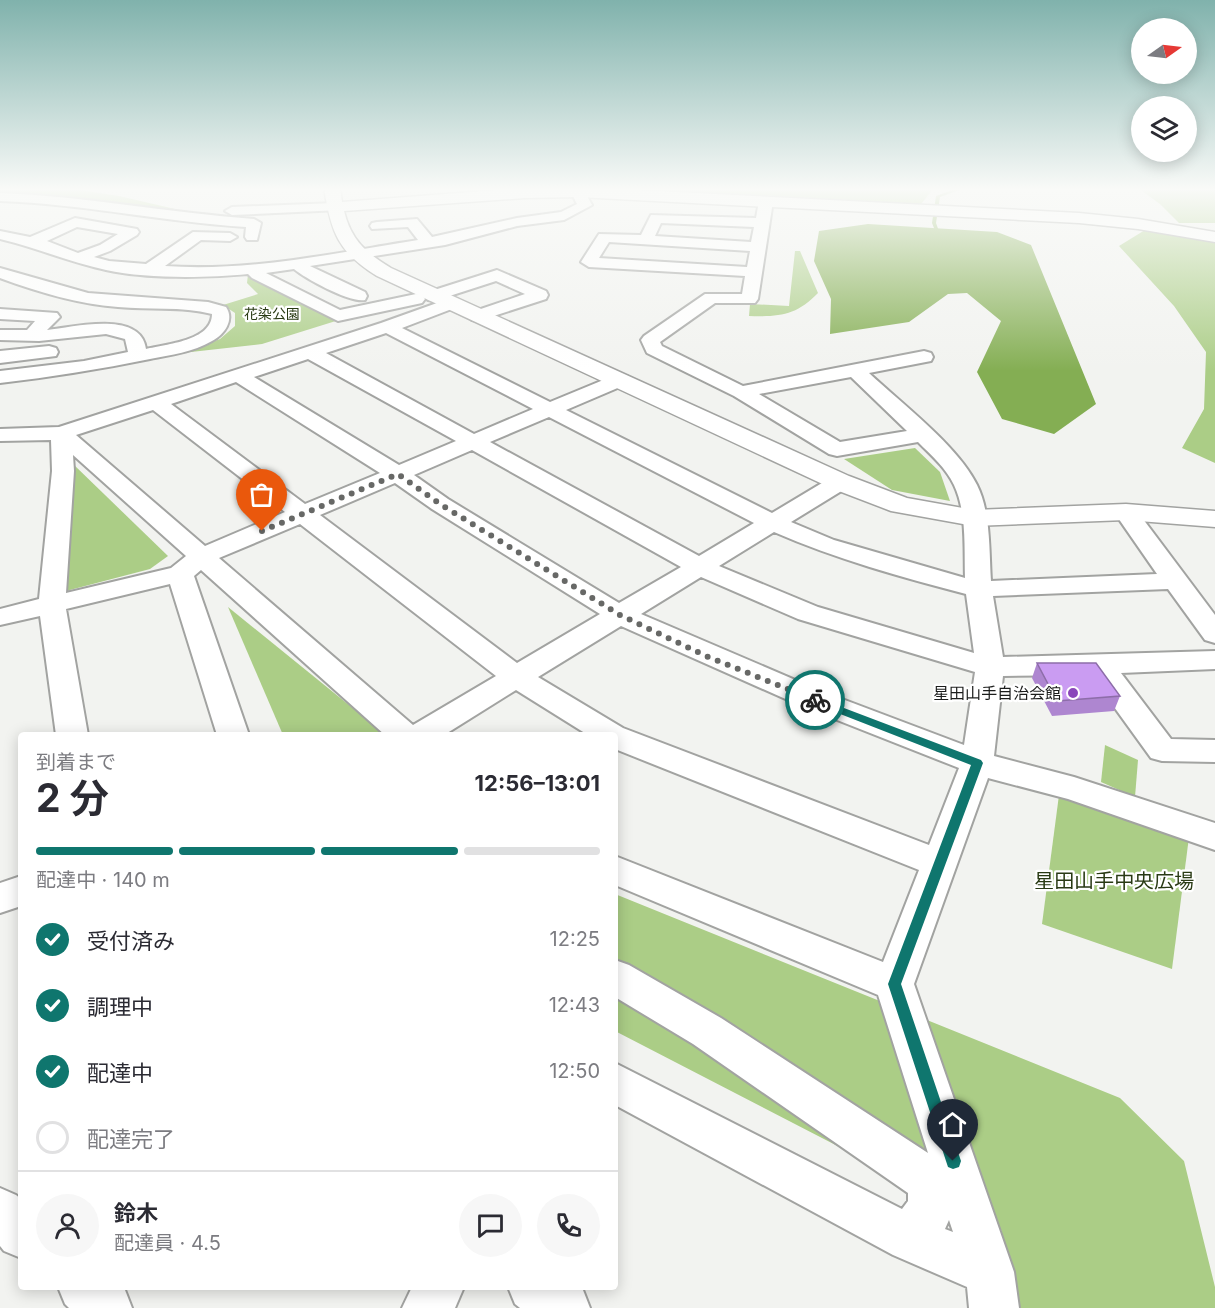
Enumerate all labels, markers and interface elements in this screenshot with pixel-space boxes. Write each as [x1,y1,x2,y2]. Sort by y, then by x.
north arrow [1131,18,1197,84]
map controls [1131,18,1197,162]
button: layers [1131,96,1197,162]
park label: 花染公園 [244,305,300,322]
pin [236,469,287,531]
icon: bag [245,478,278,511]
courier [785,670,845,730]
place label: 星田山手自治会館 [933,683,1061,703]
icon: bike [799,684,832,717]
marker: 星田山手自治会館 [1066,686,1080,700]
text: 到着まで [36,750,116,774]
text: 12:56–13:01 [475,770,600,796]
text: 2 分 [36,774,109,821]
text: 配達中 · 140 m [36,868,170,892]
park label: 星田山手中央広場 [1034,869,1194,893]
icon: check [36,923,69,956]
text: 12:25 [550,927,600,951]
text: 受付済み [87,928,175,954]
icon: check [36,989,69,1022]
text: 12:43 [549,993,600,1017]
text: 調理中 [87,994,153,1020]
icon: check [36,1055,69,1088]
text: 12:50 [549,1059,600,1083]
text: 配達中 [87,1060,153,1086]
pin [927,1099,978,1161]
icon: home [936,1108,969,1141]
text: 配達完了 [87,1126,175,1152]
button: person [36,1194,99,1257]
button: chat [459,1194,522,1257]
button: phone [537,1194,600,1257]
text: 鈴木 [114,1200,158,1226]
text: 配達員 · 4.5 [114,1231,221,1255]

